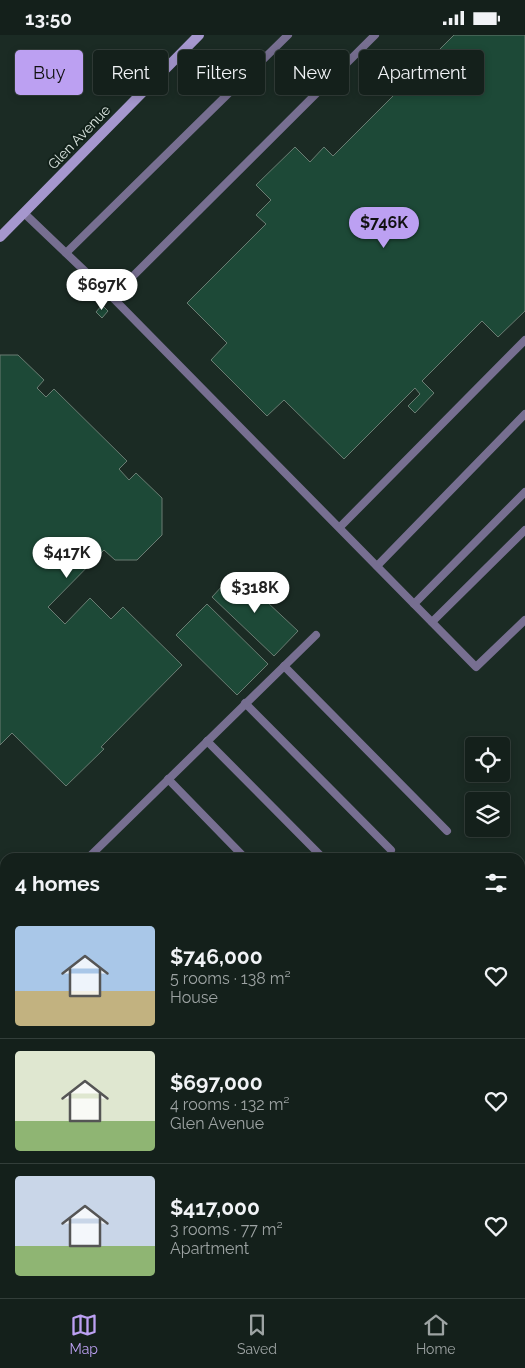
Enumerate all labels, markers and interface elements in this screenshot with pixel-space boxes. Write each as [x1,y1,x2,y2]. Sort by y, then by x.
text: 13:50 [25,7,72,29]
chip: Buy [15,50,83,95]
chip: Rent [93,50,168,95]
chip: Filters [178,50,265,95]
chip: New [275,50,349,95]
chip: Apartment [359,50,484,95]
street label: Glen Avenue [45,102,113,172]
pin: $746K [349,207,419,249]
text: $746K [360,213,408,232]
pin: $697K [67,269,137,311]
text: $697K [78,275,126,294]
pin: $417K [32,537,102,579]
text: $417K [44,543,90,562]
pin: $318K [220,571,290,614]
text: $318K [231,578,279,597]
map controls [465,737,510,837]
button: locate [465,737,510,782]
button: layers [465,792,510,837]
icon: filters [482,869,510,897]
text: 4 homes [15,871,100,896]
text: $746,000 [170,944,263,969]
icon: home [55,946,115,1006]
icon: heart [482,962,510,990]
text: 5 rooms · 138 m² [170,969,291,988]
text: House [170,988,218,1007]
text: $697,000 [170,1070,263,1095]
icon: home [55,1071,115,1131]
icon: heart [482,1087,510,1115]
text: 4 rooms · 132 m² [170,1095,290,1114]
text: Glen Avenue [170,1114,264,1133]
text: $417,000 [170,1195,260,1220]
icon: home [55,1196,115,1256]
icon: heart [482,1212,510,1240]
text: 3 rooms · 77 m² [170,1220,283,1239]
text: Apartment [170,1239,249,1258]
tab: Map [69,1311,98,1357]
tab: Saved [237,1311,277,1357]
tab: Home [416,1311,456,1357]

